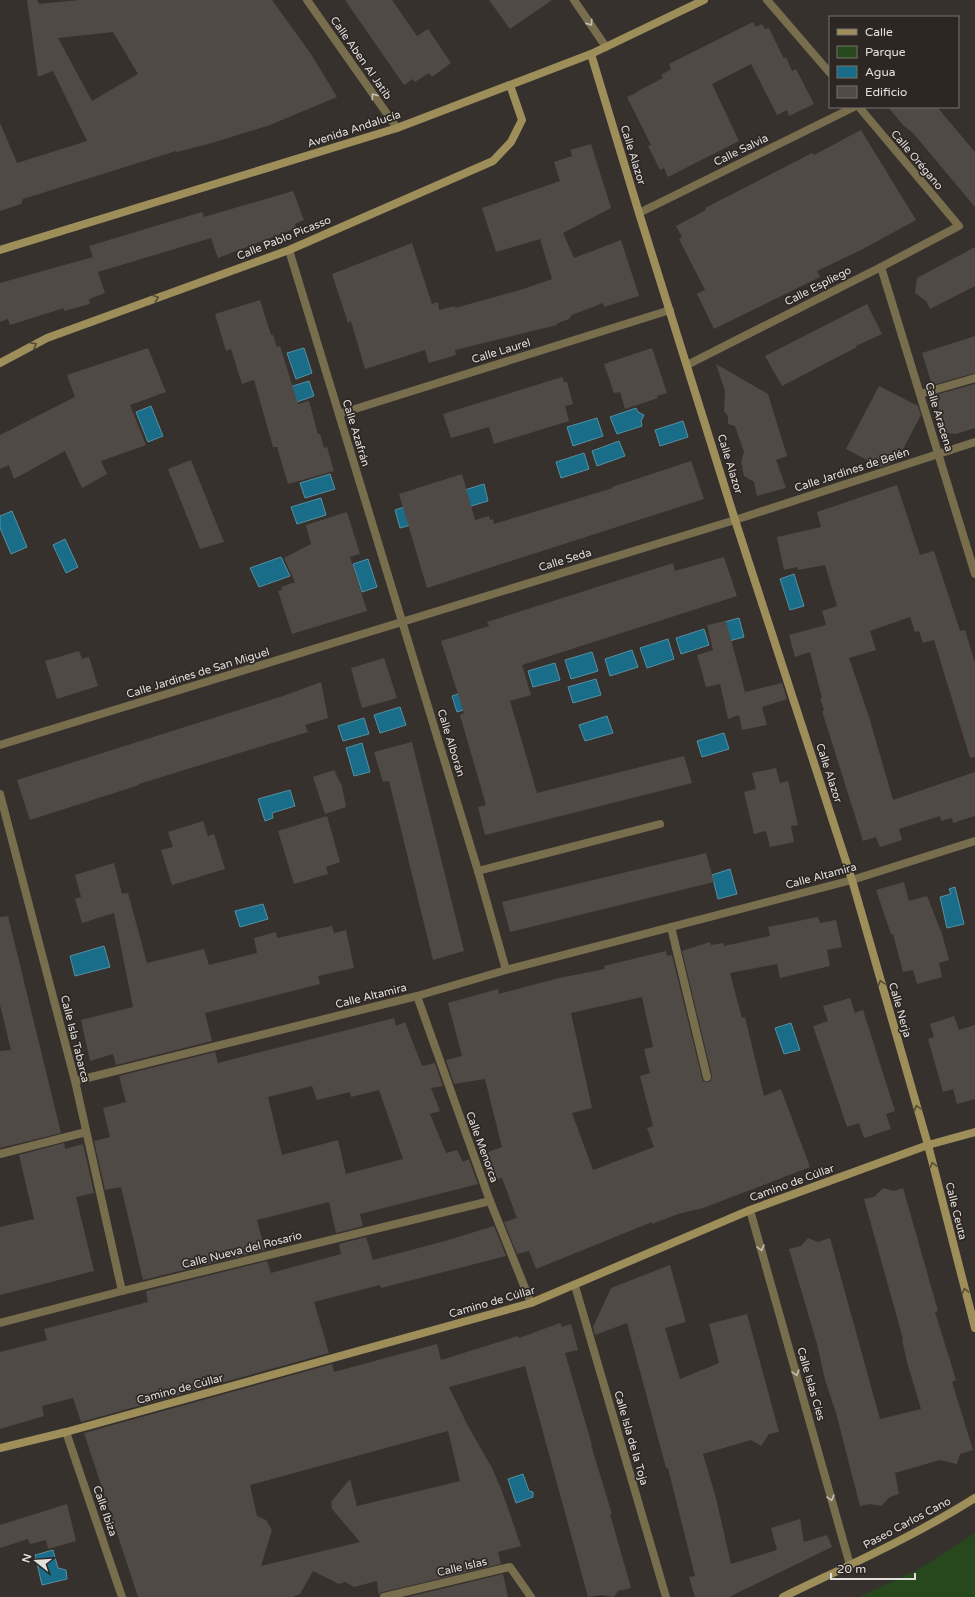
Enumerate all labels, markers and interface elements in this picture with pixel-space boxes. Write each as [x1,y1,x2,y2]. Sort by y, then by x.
street label: Calle Aben Al Jatib [328,14,394,102]
legend [829,16,959,108]
one-way arrow [585,19,592,26]
text: Calle [865,25,893,39]
text: Parque [865,45,906,59]
text: Agua [865,65,895,79]
text: Edificio [865,85,907,99]
one-way arrow [372,93,379,100]
street label: Avenida Andalucía [306,108,402,150]
street label: Calle Alazor [618,124,648,187]
street label: Calle Orégano [888,127,946,193]
street label: Calle Salvia [712,131,770,169]
street label: Calle Pablo Picasso [235,213,333,263]
street label: Calle Espliego [783,264,854,308]
one-way arrow [152,295,159,303]
street label: Calle Laurel [470,336,532,366]
one-way arrow [30,342,38,350]
street label: Calle Aracena [922,381,956,453]
street label: Calle Azafrán [340,398,372,468]
street label: Calle Alazor [715,433,745,496]
street label: Calle Jardines de Belén [793,445,911,495]
street label: Calle Seda [537,546,593,574]
street label: Calle Jardines de San Miguel [125,645,271,701]
street label: Calle Alborán [435,708,467,778]
street label: Calle Alazor [813,742,845,805]
street label: Calle Altamira [784,860,858,892]
one-way arrow [877,979,886,986]
street label: Calle Altamira [334,981,408,1011]
street label: Calle Nerja [886,981,914,1039]
street label: Calle Isla Tabarca [58,994,92,1084]
one-way arrow [913,1104,922,1111]
street label: Calle Menorca [463,1110,501,1184]
street label: Camino de Cúllar [748,1161,837,1204]
one-way arrow [929,1162,938,1169]
street label: Calle Ceuta [943,1181,969,1241]
street label: Calle Nueva del Rosario [181,1229,304,1271]
one-way arrow [756,1244,764,1251]
street label: Camino de Cúllar [447,1283,537,1321]
one-way arrow [962,1288,970,1294]
street label: Calle Islas Cíes [794,1346,828,1422]
one-way arrow [791,1369,800,1376]
street label: Camino de Cúllar [135,1371,225,1407]
street label: Calle Isla de la Toja [611,1389,651,1487]
street label: Calle Ibiza [90,1484,120,1538]
one-way arrow [826,1494,835,1501]
street label: Paseo Carlos Cano [861,1494,953,1552]
north arrow [16,1541,56,1581]
text: N [19,1552,34,1564]
street label: Calle Islas [436,1555,488,1579]
scale bar [831,1555,915,1581]
text: 20 m [837,1562,866,1576]

